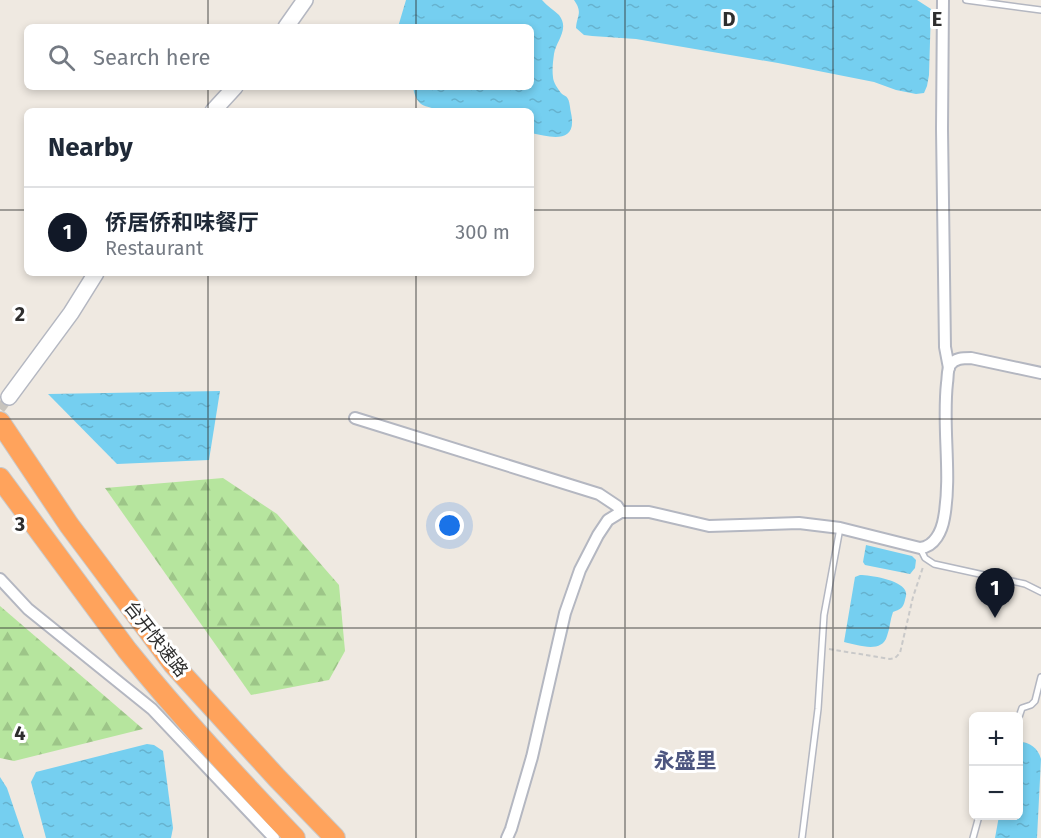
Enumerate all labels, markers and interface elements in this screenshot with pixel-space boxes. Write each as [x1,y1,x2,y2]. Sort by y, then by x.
text: D [722,7,736,31]
text: E [932,7,942,31]
search box [24,24,534,90]
icon: search [45,41,78,74]
text: Search here [93,44,211,71]
text: Nearby [48,132,133,163]
text: 侨居侨和味餐厅 [105,209,259,236]
text: 1 [63,220,72,244]
text: 300 m [455,220,510,244]
text: Restaurant [105,236,203,260]
text: 2 [15,302,25,326]
your location [435,511,464,540]
text: 3 [14,512,25,536]
pin: 1 [976,568,1014,618]
street label: 台开快速路 [120,597,192,681]
map controls [969,712,1023,820]
button: + [969,712,1023,766]
text: 4 [14,721,26,745]
district label: 永盛里 [654,748,717,774]
button: − [969,766,1023,820]

